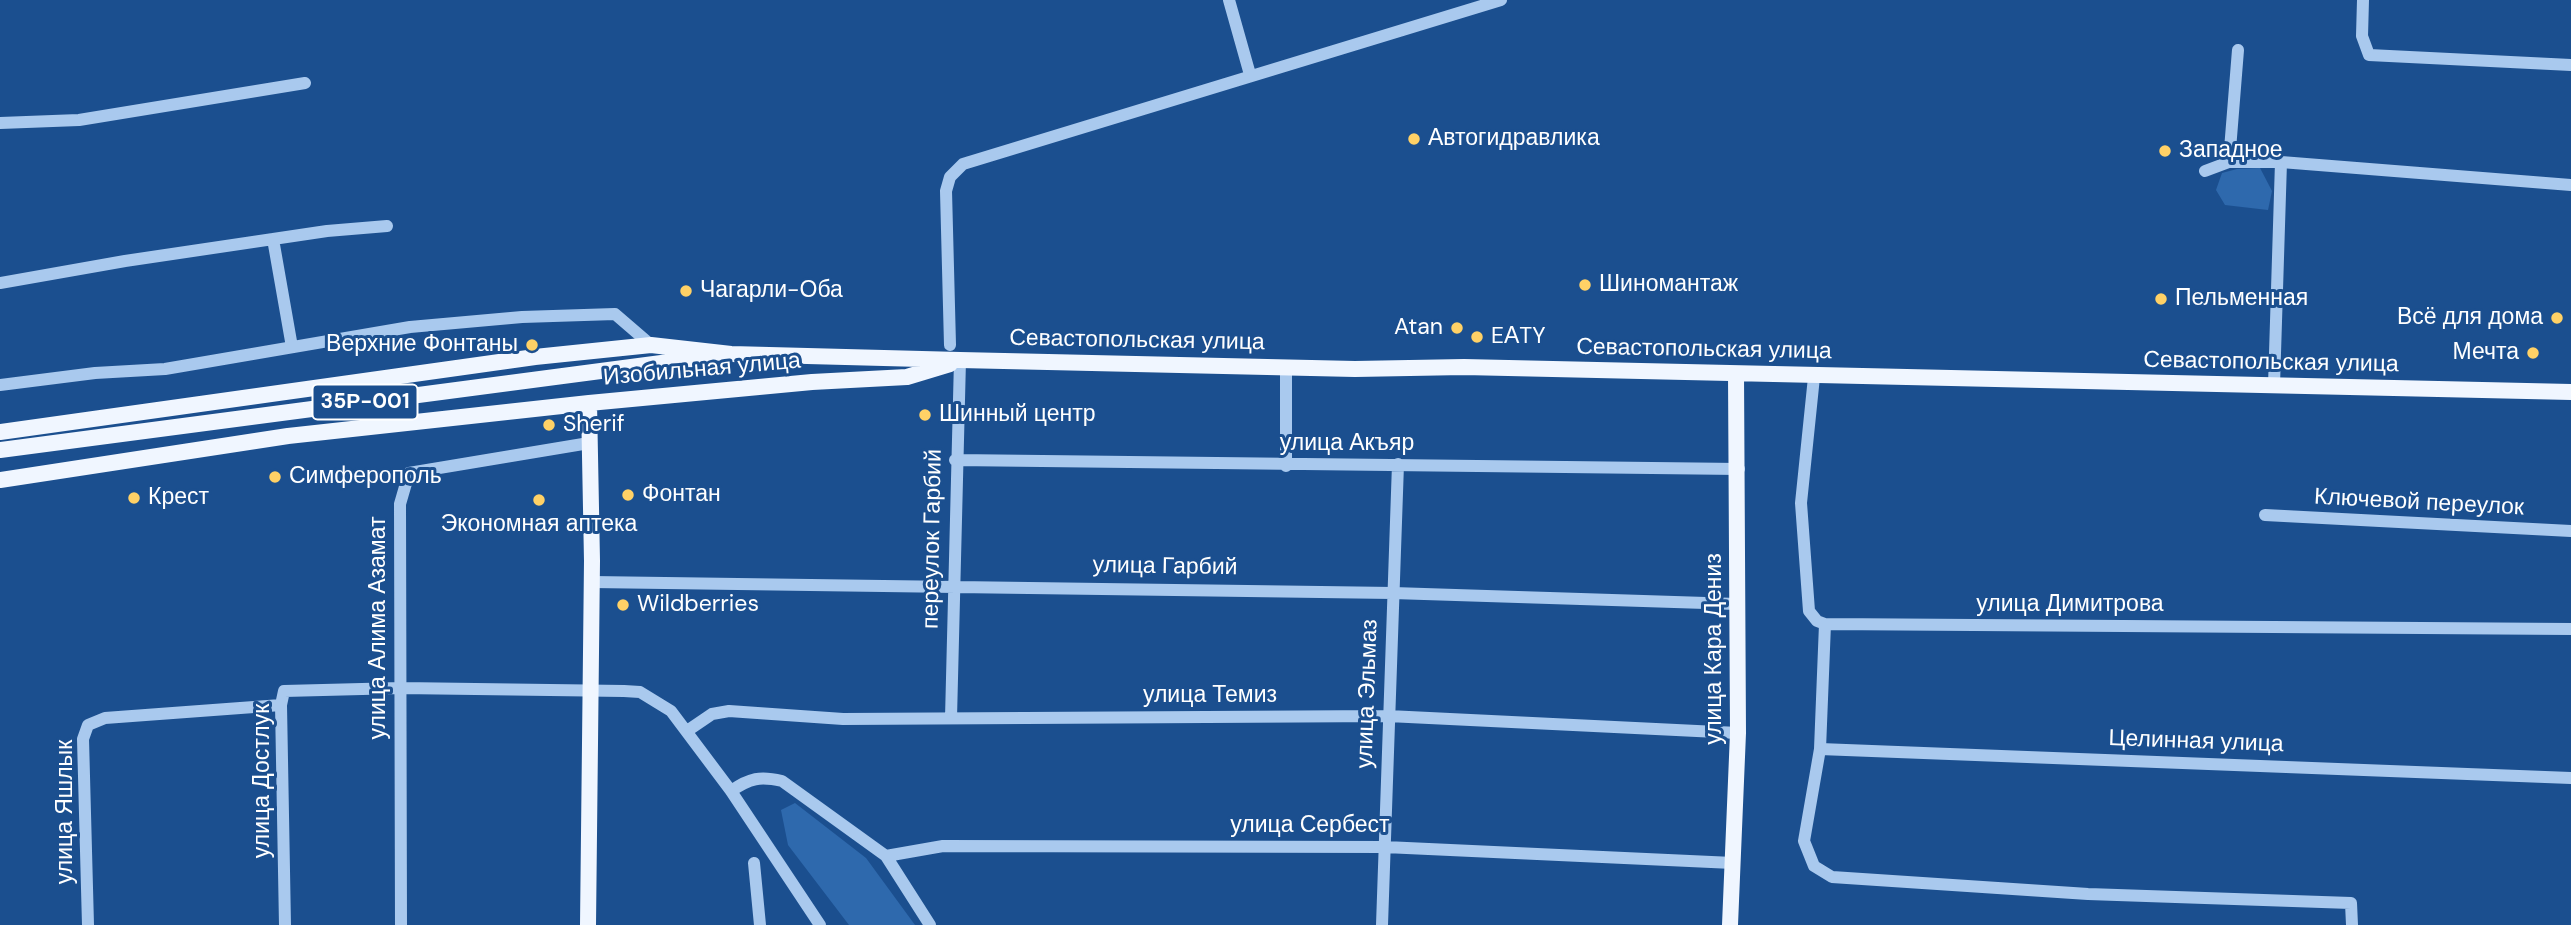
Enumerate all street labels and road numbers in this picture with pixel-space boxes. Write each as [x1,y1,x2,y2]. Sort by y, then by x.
street label: Севастопольская улица [1009,325,1265,357]
street label: Севастопольская улица [1576,334,1832,366]
street label: Севастопольская улица [2143,347,2399,379]
street label: Изобильная улица [602,348,802,392]
road number: 35Р-001 [312,384,418,420]
street label: улица Акъяр [1280,430,1414,458]
street label: переулок Гарбий [918,449,948,629]
street label: Ключевой переулок [2313,484,2525,522]
street label: улица Алима Азамат [365,517,393,739]
street label: улица Гарбий [1092,552,1238,582]
street label: улица Кара Дениз [1701,553,1729,745]
street label: улица Димитрова [1976,591,2164,619]
street label: улица Эльмаз [1352,619,1384,769]
street label: улица Темиз [1143,682,1277,710]
street label: улица Достлук [249,704,277,858]
street label: Целинная улица [2108,725,2284,759]
street label: улица Яшлык [52,740,80,884]
street label: улица Сербест [1230,812,1390,840]

